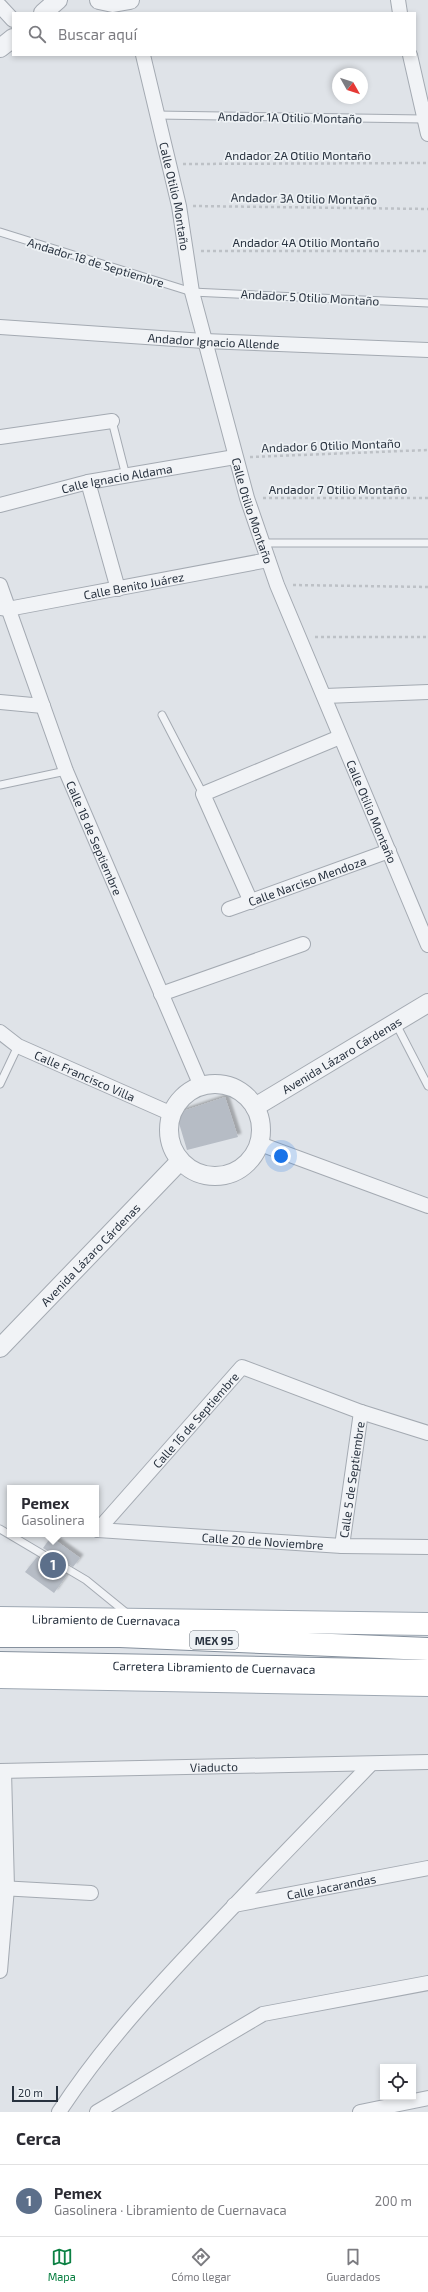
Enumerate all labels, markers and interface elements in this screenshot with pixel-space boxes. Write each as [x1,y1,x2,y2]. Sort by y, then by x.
search box [12,12,416,56]
icon: search [26,23,48,45]
text: Buscar aquí [58,25,137,43]
north arrow [332,68,368,104]
street label: Andador 1A Otilio Montaño [218,109,362,125]
street label: Calle Otilio Montaño [157,141,193,252]
street label: Andador 2A Otilio Montaño [225,148,371,162]
street label: Andador 3A Otilio Montaño [231,190,377,206]
street label: Andador 18 de Septiembre [26,235,166,289]
street label: Andador 4A Otilio Montaño [233,235,380,249]
street label: Andador 5 Otilio Montaño [240,286,380,308]
street label: Andador Ignacio Allende [147,330,280,351]
street label: Andador 6 Otilio Montaño [261,436,401,454]
street label: Calle Otilio Montaño [229,456,276,566]
street label: Calle Ignacio Aldama [60,461,173,496]
street label: Andador 7 Otilio Montaño [269,482,407,496]
street label: Calle Benito Juárez [82,569,185,602]
street label: Calle Otilio Montaño [344,758,400,865]
street label: Calle 18 de Septiembre [64,778,125,897]
street label: Calle Narciso Mendoza [246,853,368,908]
street label: Avenida Lázaro Cárdenas [279,1014,404,1096]
street label: Calle Francisco Villa [33,1047,137,1104]
your location [271,1146,291,1166]
street label: Avenida Lázaro Cárdenas [38,1200,143,1309]
street label: Calle 16 de Septiembre [149,1369,241,1470]
street label: Calle 5 de Septiembre [336,1421,367,1539]
popup [7,1485,99,1537]
text: Pemex [21,1494,69,1512]
text: Gasolinera [21,1512,85,1528]
street label: Calle 20 de Noviembre [201,1530,324,1552]
pin: 1 [40,1550,66,1580]
street label: Libramiento de Cuernavaca [32,1611,180,1628]
road number: MEX 95 [190,1631,238,1649]
street label: Carretera Libramiento de Cuernavaca [112,1658,316,1676]
street label: Viaducto [190,1759,238,1774]
street label: Calle Jacarandas [285,1871,377,1902]
map controls [380,2064,416,2100]
button: locate [380,2064,416,2100]
scale bar [12,2084,58,2103]
text: 20 m [18,2086,43,2099]
text: Cerca [16,2128,61,2148]
text: Pemex [54,2184,102,2202]
text: 1 [26,2193,32,2209]
text: 200 m [375,2193,412,2209]
text: Gasolinera · Libramiento de Cuernavaca [54,2202,287,2218]
tab: Mapa [48,2246,76,2283]
tab: Cómo llegar [171,2246,231,2283]
tab: Guardados [326,2246,380,2283]

